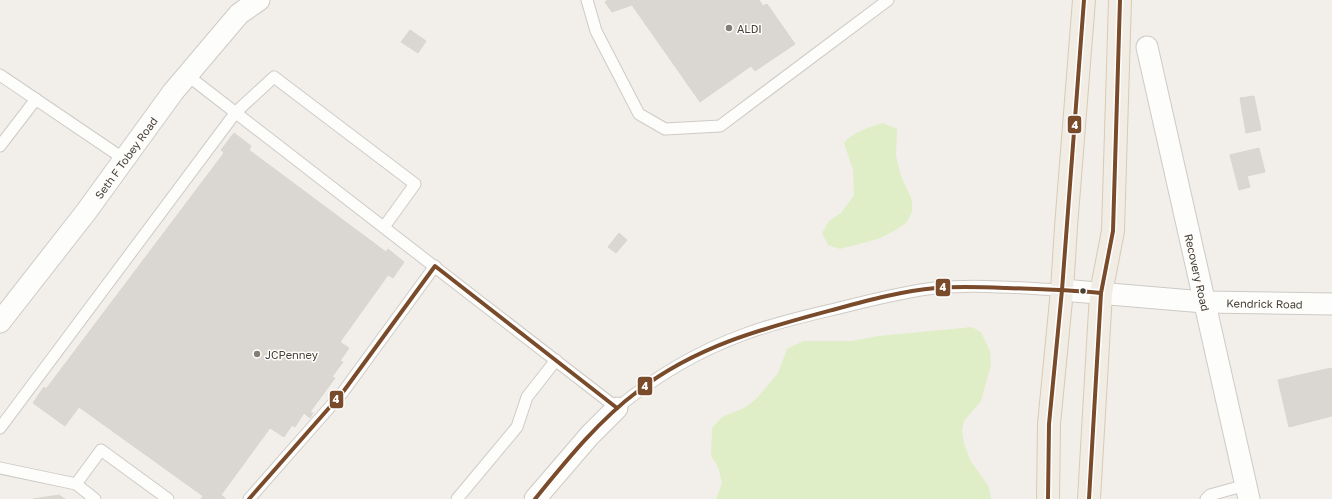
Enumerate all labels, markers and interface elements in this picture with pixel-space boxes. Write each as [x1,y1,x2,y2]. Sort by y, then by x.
place label: ALDI [737,22,762,35]
marker: ALDI [724,23,734,33]
street label: Seth F Tobey Road [92,114,160,201]
line badge: 4 [1067,115,1082,134]
text: 4 [1072,118,1079,131]
street label: Recovery Road [1183,232,1213,312]
line badge: 4 [935,278,951,297]
text: 4 [940,280,947,293]
unlabelled marker [1078,286,1088,296]
street label: Kendrick Road [1226,296,1303,310]
place label: JCPenney [265,348,318,361]
marker: JCPenney [252,349,262,359]
line badge: 4 [637,376,653,396]
text: 4 [642,379,649,392]
line badge: 4 [329,390,344,409]
text: 4 [333,392,340,405]

